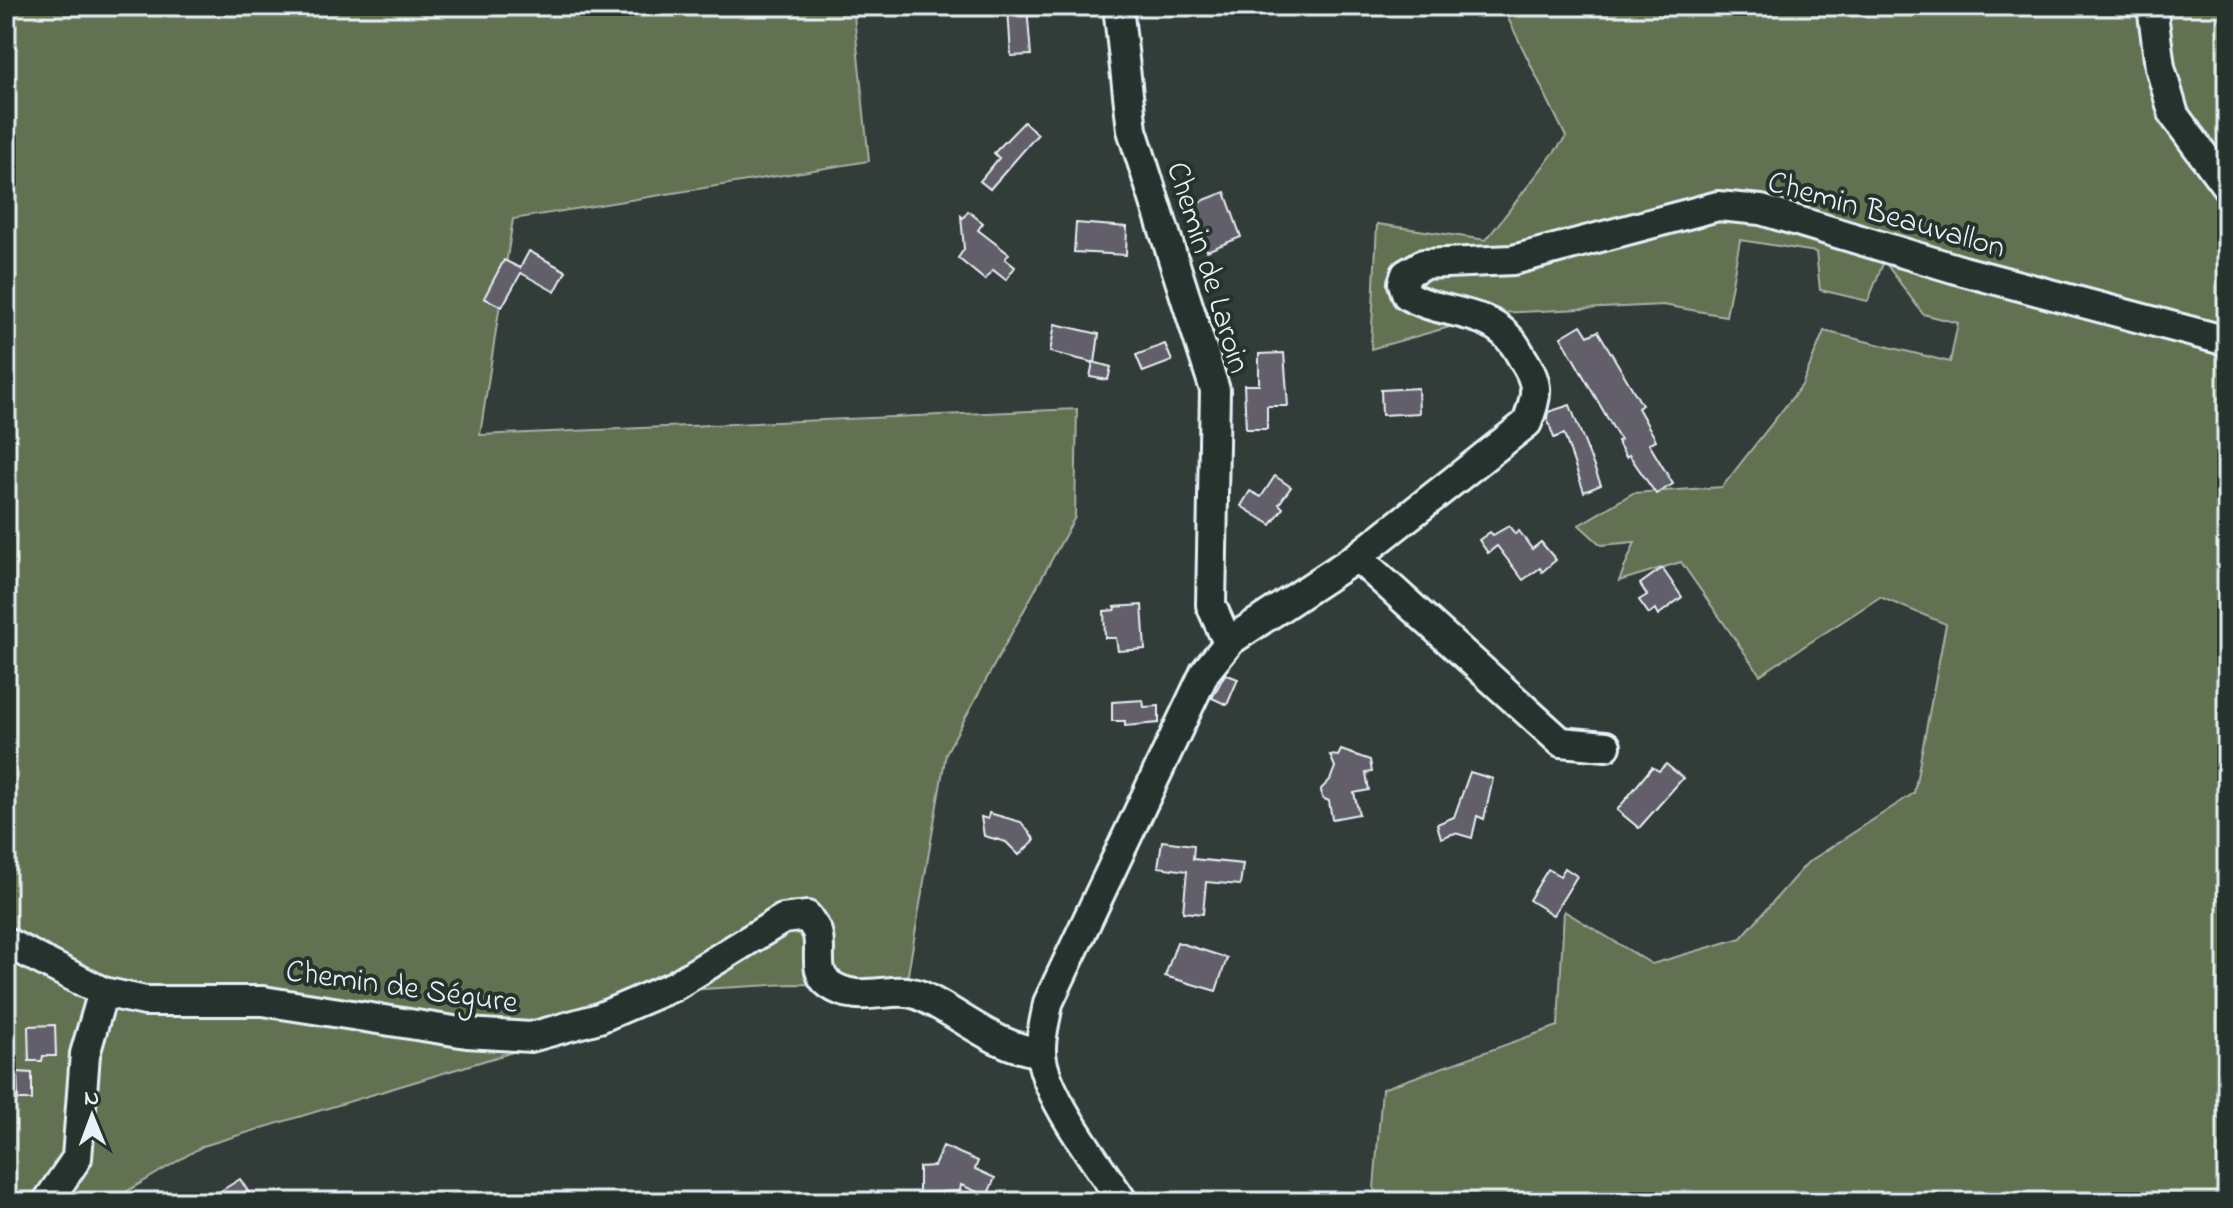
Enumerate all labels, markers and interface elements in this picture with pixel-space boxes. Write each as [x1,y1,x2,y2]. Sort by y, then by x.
street label: Chemin de Laroin [1152,156,1261,380]
street label: Chemin Beauvallon [1761,160,2011,273]
street label: Chemin de Ségure [283,949,521,1028]
north arrow [52,1076,132,1156]
text: N [84,1083,99,1115]

